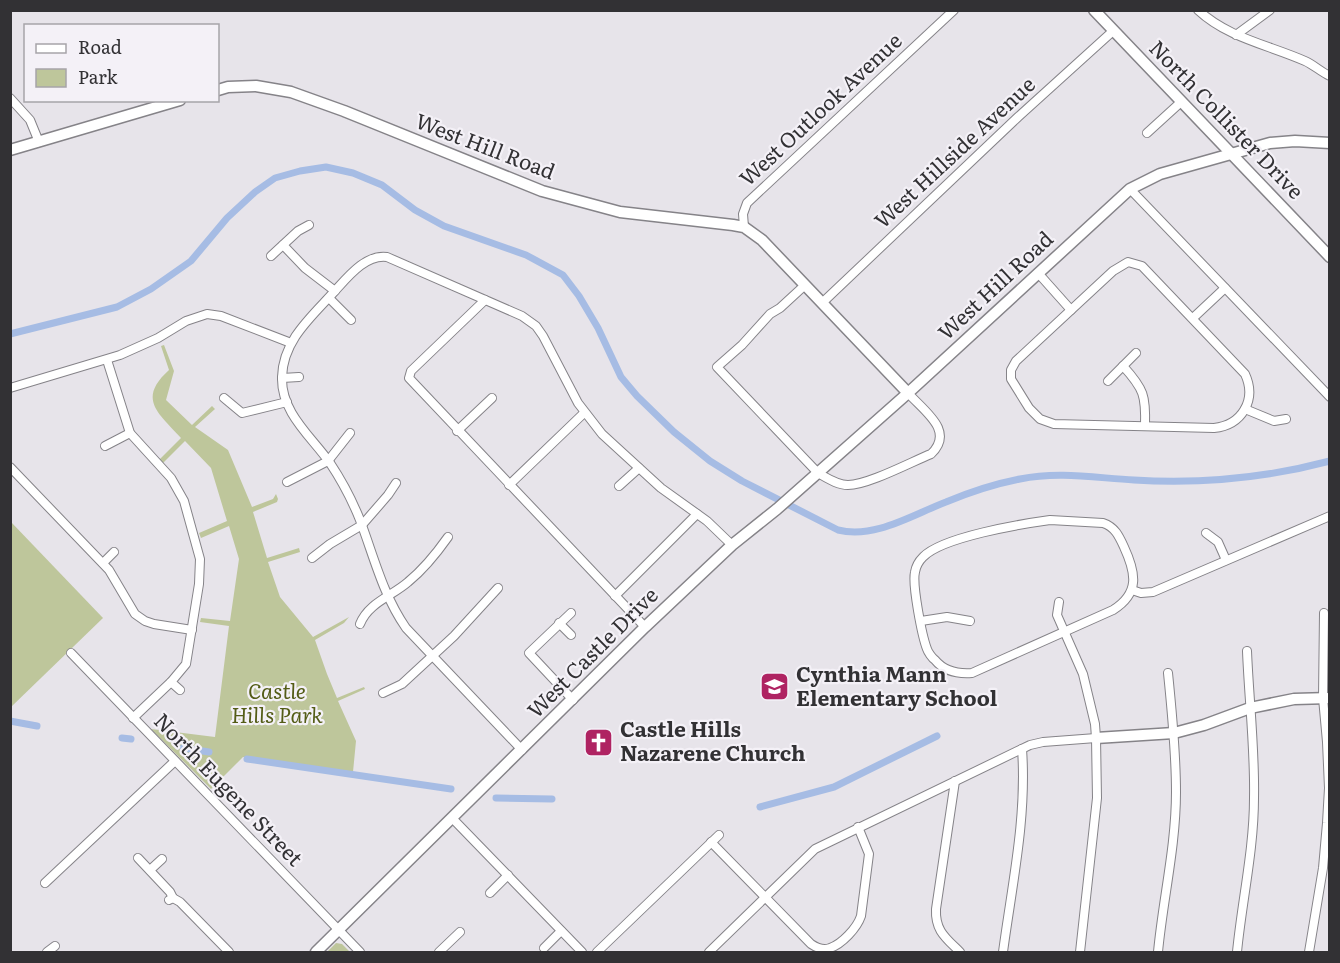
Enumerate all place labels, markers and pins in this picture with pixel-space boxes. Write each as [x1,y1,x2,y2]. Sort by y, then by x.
place label: Cynthia Mann Elementary School [796,657,998,712]
school or university icon: Cynthia Mann Elementary School [759,671,791,703]
place label: Castle Hills Nazarene Church [620,712,805,767]
church icon: Castle Hills Nazarene Church [583,726,615,758]

